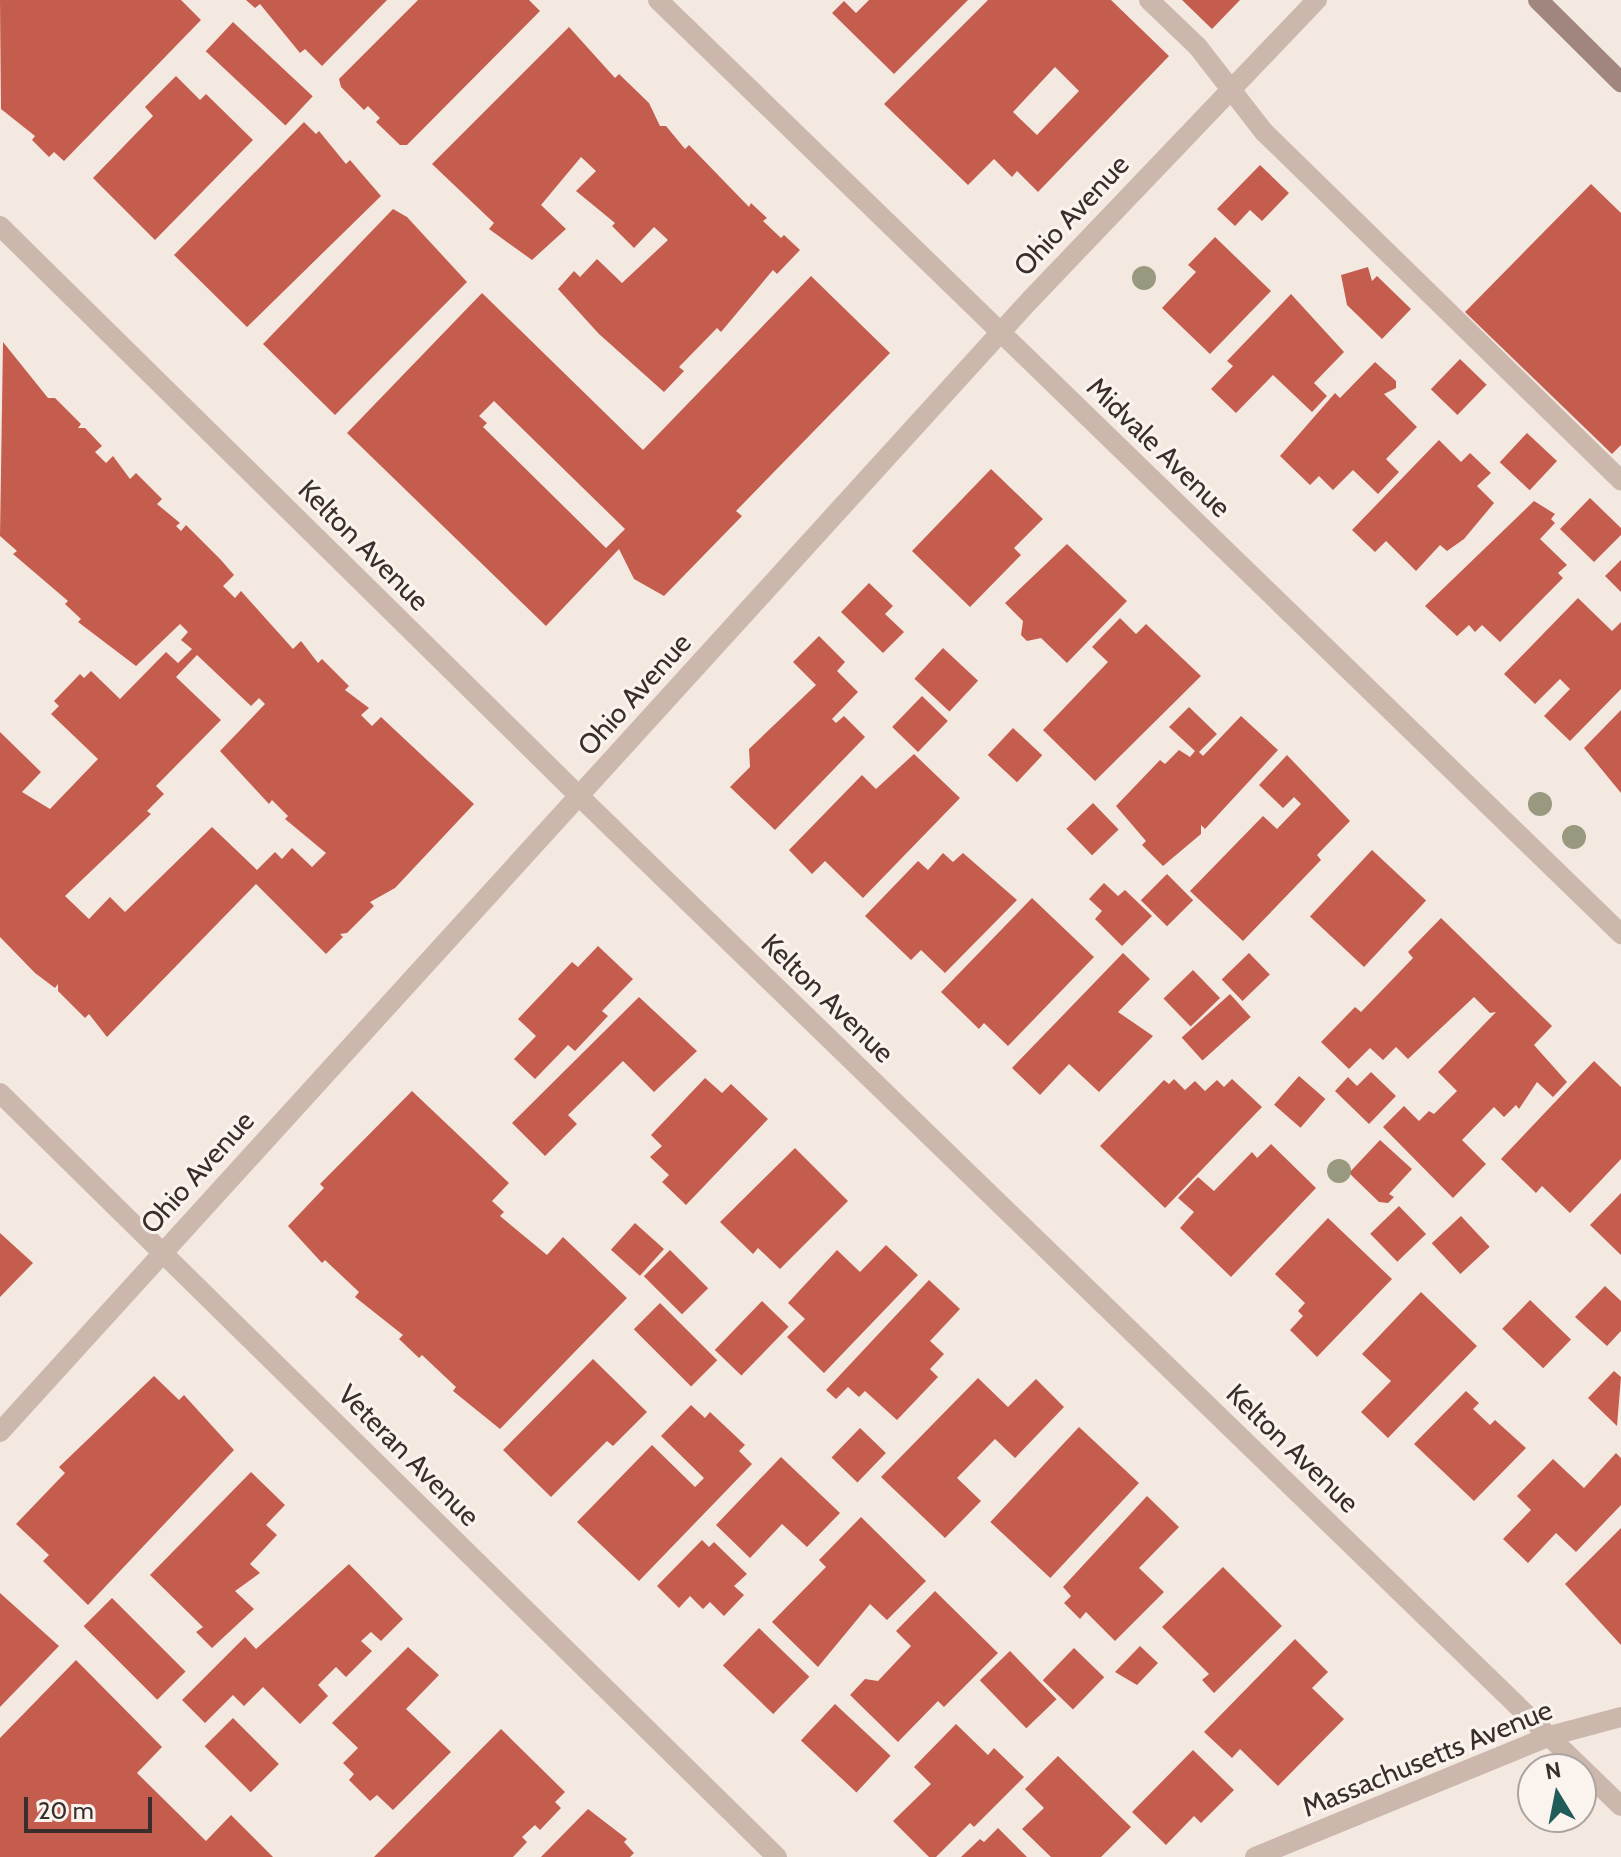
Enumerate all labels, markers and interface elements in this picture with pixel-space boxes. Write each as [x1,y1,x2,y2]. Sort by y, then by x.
street label: Ohio Avenue [1007,148,1135,282]
street label: Midvale Avenue [1080,370,1238,524]
street label: Kelton Avenue [292,473,436,617]
street label: Ohio Avenue [570,626,698,762]
street label: Kelton Avenue [755,926,901,1070]
street label: Ohio Avenue [133,1104,261,1240]
street label: Kelton Avenue [1220,1376,1366,1520]
street label: Veteran Avenue [331,1377,487,1533]
street label: Massachusetts Avenue [1297,1692,1557,1824]
north arrow [1517,1753,1597,1833]
text: N [1543,1756,1563,1785]
scale bar [28,1781,156,1831]
text: 20 m [38,1796,94,1825]

